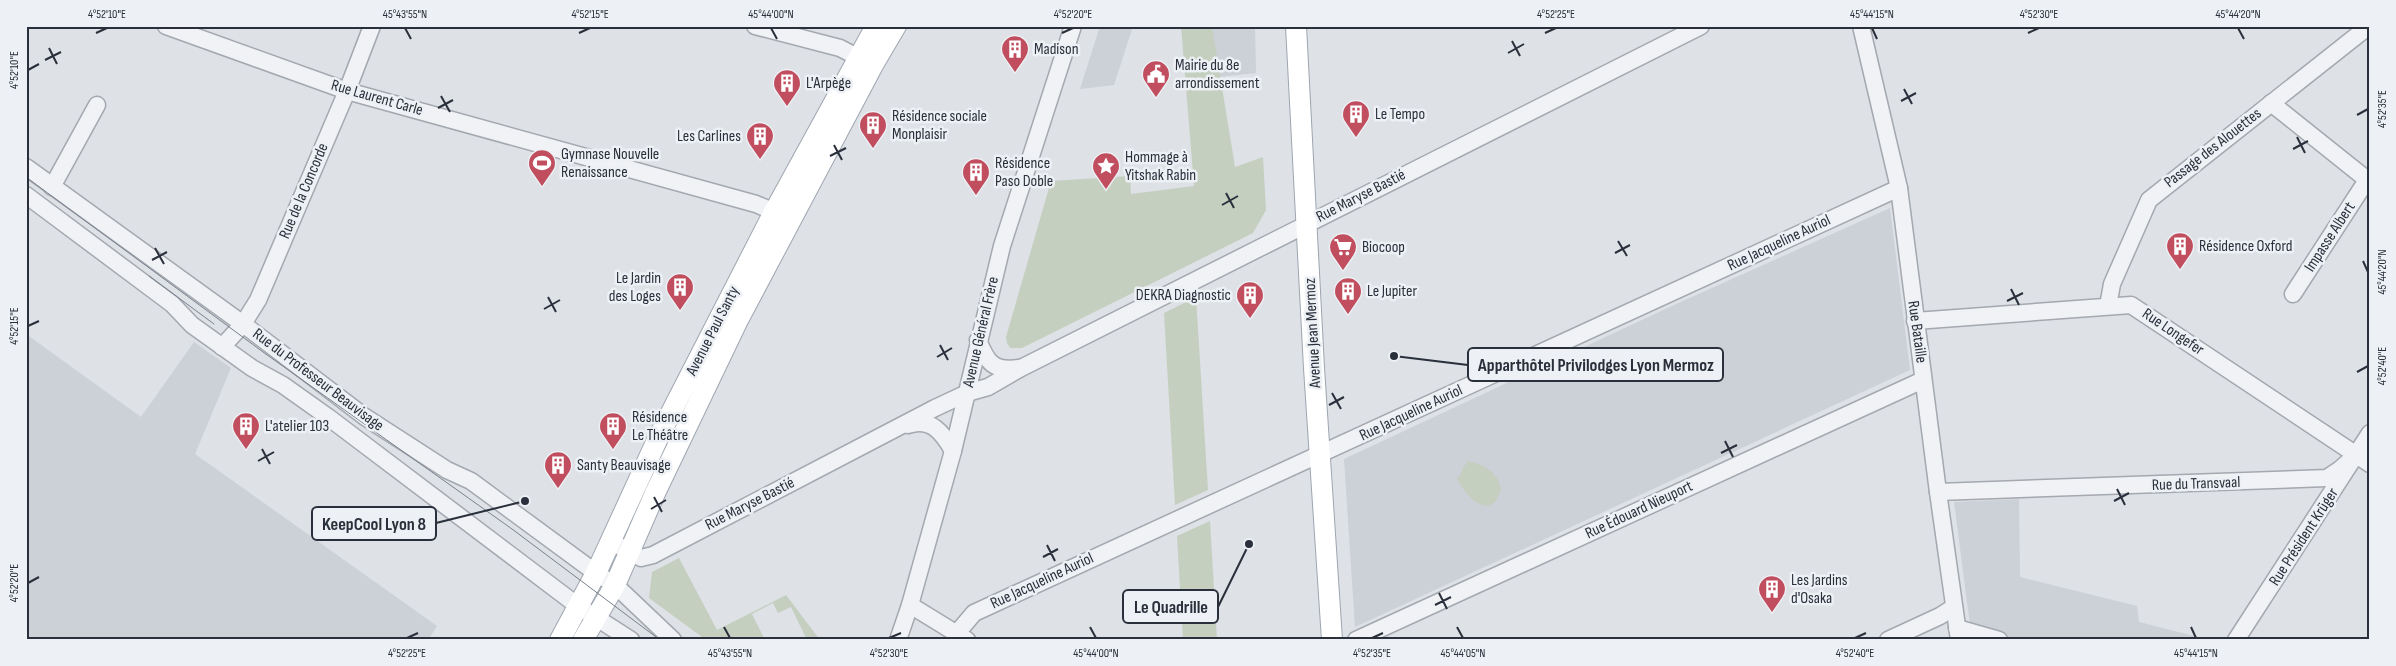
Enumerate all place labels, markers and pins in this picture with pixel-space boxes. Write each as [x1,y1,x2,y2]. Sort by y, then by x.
building icon: Madison [1000,34,1030,73]
place label: Madison [1034,40,1079,59]
place label: Mairie du 8e arrondissement [1175,56,1260,93]
public building icon: Mairie du 8e arrondissement [1141,59,1171,98]
building icon: L'Arpège [772,68,802,107]
place label: L'Arpège [806,74,851,93]
building icon: Le Tempo [1341,99,1371,138]
place label: Le Tempo [1375,105,1425,124]
place label: Résidence sociale Monplaisir [892,107,987,144]
building icon: Résidence sociale Monplaisir [858,110,888,149]
building icon: Les Carlines [745,121,775,160]
place label: Les Carlines [677,127,741,146]
place label: Gymnase Nouvelle Renaissance [561,145,659,182]
sports icon: Gymnase Nouvelle Renaissance [527,148,557,187]
place label: Hommage à Yitshak Rabin [1125,148,1196,185]
place icon: Hommage à Yitshak Rabin [1091,151,1121,190]
place label: Résidence Paso Doble [995,154,1053,191]
building icon: Résidence Paso Doble [961,157,991,196]
building icon: Résidence Oxford [2165,231,2195,270]
supermarket icon: Biocoop [1328,232,1358,271]
place label: Résidence Oxford [2199,237,2292,256]
place label: Biocoop [1362,238,1405,257]
place label: Le Jardin des Loges [609,269,661,306]
building icon: Le Jardin des Loges [665,272,695,311]
building icon: Le Jupiter [1333,276,1363,315]
building icon: DEKRA Diagnostic [1235,280,1265,319]
place label: Le Jupiter [1367,282,1417,301]
place label: DEKRA Diagnostic [1136,286,1231,305]
callout: Apparthôtel Privilodges Lyon Mermoz [1468,348,1723,381]
place label: Résidence Le Théâtre [632,408,688,445]
building icon: L'atelier 103 [231,411,261,450]
building icon: Résidence Le Théâtre [598,411,628,450]
place label: L'atelier 103 [265,417,329,436]
building icon: Santy Beauvisage [543,450,573,489]
place label: Santy Beauvisage [577,456,671,475]
callout: KeepCool Lyon 8 [312,507,436,540]
place label: Les Jardins d'Osaka [1791,571,1848,608]
building icon: Les Jardins d'Osaka [1757,574,1787,613]
callout: Le Quadrille [1123,590,1218,623]

